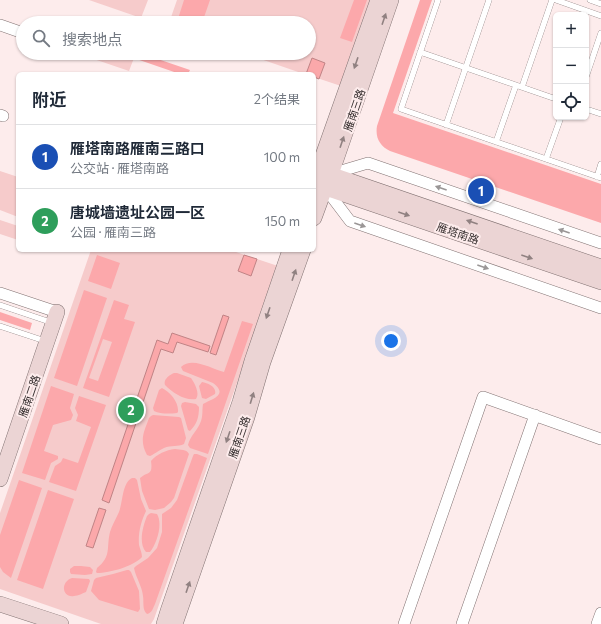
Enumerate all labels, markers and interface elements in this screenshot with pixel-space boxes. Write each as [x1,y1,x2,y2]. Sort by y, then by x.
map controls [553,12,589,120]
button: + [553,12,589,48]
one-way arrow [382,13,388,25]
search box [16,16,316,60]
icon: search [30,27,52,49]
text: 搜索地点 [62,30,122,48]
button: − [553,48,589,84]
one-way arrow [352,58,358,70]
button: locate [553,84,589,120]
street label: 雁南三路 [341,87,367,133]
text: 附近 [32,89,66,110]
text: 2个结果 [254,91,300,107]
one-way arrow [340,136,346,148]
text: 雁塔南路雁南三路口 [70,139,205,157]
text: 1 [42,149,48,165]
text: 100 m [264,149,300,165]
text: 公交站 · 雁塔南路 [70,160,169,176]
pin: 1 [468,176,494,206]
one-way arrow [435,185,447,191]
text: 唐城墙遗址公园一区 [70,203,205,221]
one-way arrow [398,212,410,218]
text: 2 [41,213,49,229]
text: 150 m [265,213,300,229]
one-way arrow [465,219,477,225]
street label: 雁塔南路 [435,220,481,246]
one-way arrow [355,222,367,228]
text: 公园 · 雁南三路 [70,224,156,240]
one-way arrow [558,227,570,233]
one-way arrow [521,254,533,260]
one-way arrow [478,264,490,270]
one-way arrow [291,268,297,280]
one-way arrow [265,308,271,320]
your location [381,331,401,351]
street label: 雁南二路 [16,373,42,419]
one-way arrow [249,392,255,404]
pin: 2 [118,395,144,425]
street label: 雁南三路 [226,414,252,460]
one-way arrow [225,431,231,443]
one-way arrow [185,581,191,593]

